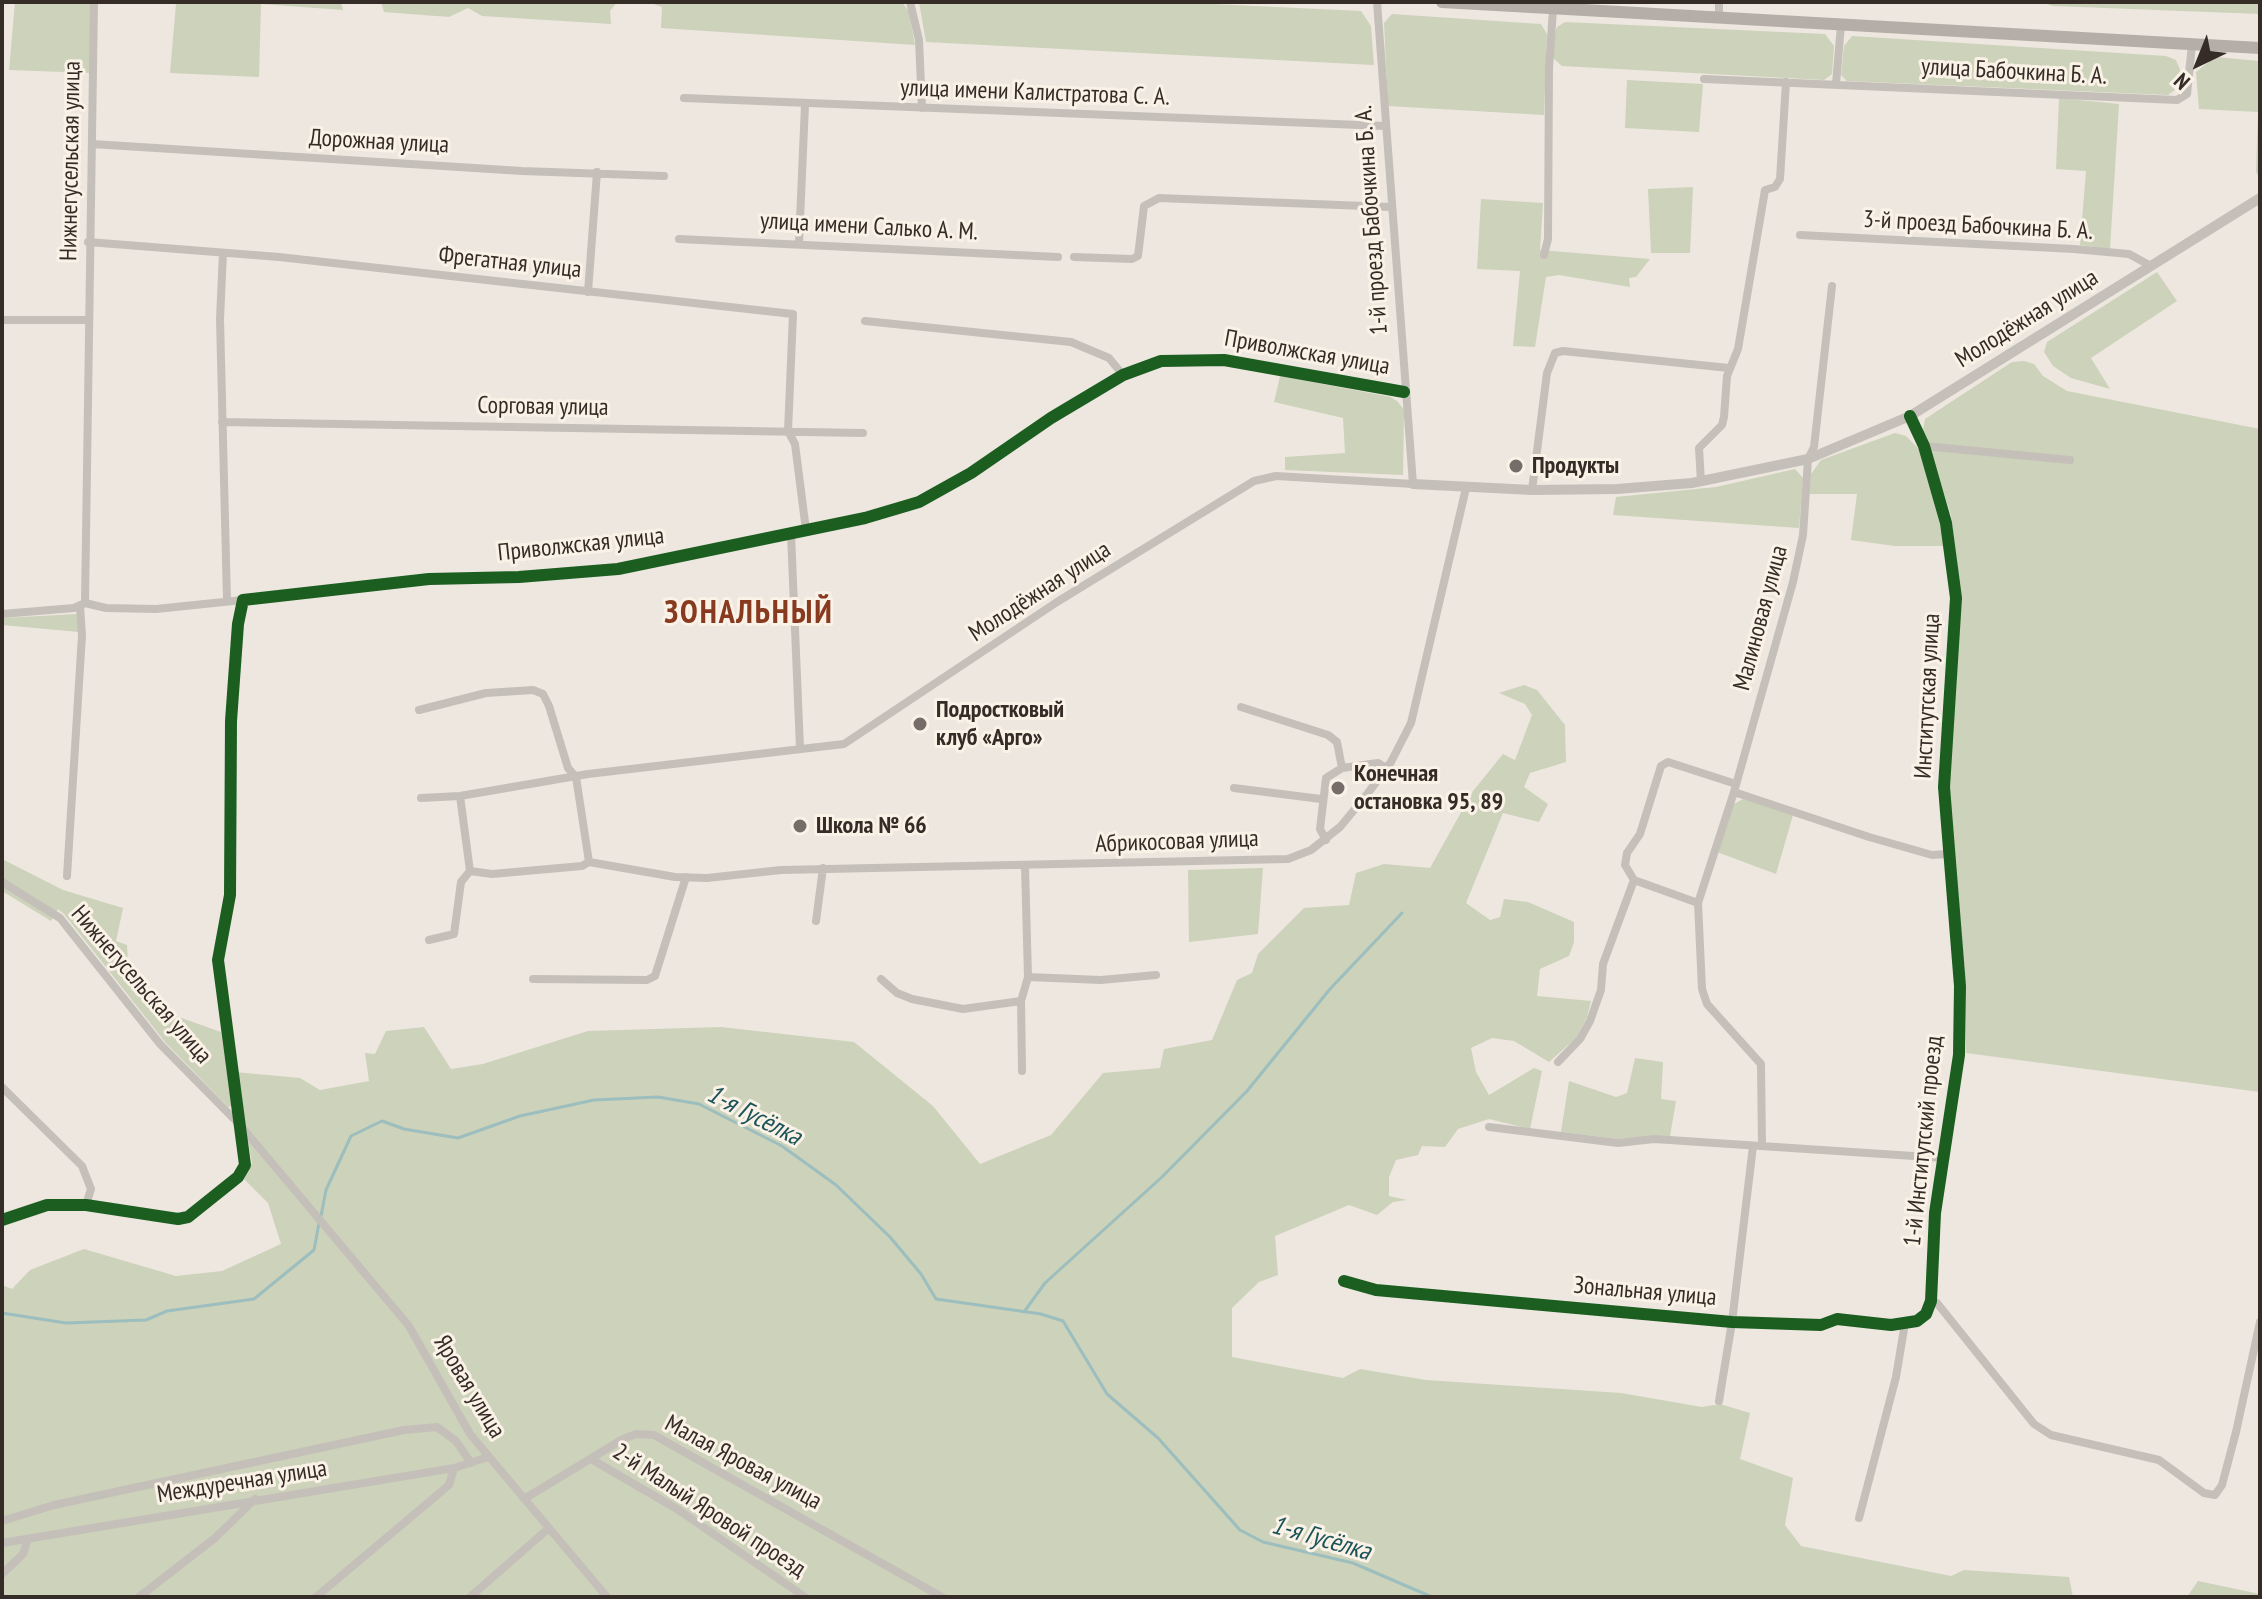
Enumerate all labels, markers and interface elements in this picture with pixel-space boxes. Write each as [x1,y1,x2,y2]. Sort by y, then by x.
north arrow [2158,24,2238,104]
street label: улица Бабочкина Б. А. [1920,53,2108,91]
street label: Нижнегусельская улица [55,61,87,261]
text: N [2168,67,2196,96]
street label: улица имени Калистратова С. А. [900,74,1170,112]
street label: 1-й проезд Бабочкина Б. А. [1350,104,1394,336]
street label: Дорожная улица [308,124,450,160]
street label: 3-й проезд Бабочкина Б. А. [1862,206,2094,246]
street label: улица имени Салько А. М. [759,207,979,247]
street label: Фрегатная улица [437,241,583,285]
street label: Молодёжная улица [1950,264,2104,374]
street label: Приволжская улица [1222,324,1392,382]
street label: Сорговая улица [477,391,609,423]
place label: Продукты [1532,452,1619,480]
marker: Продукты [1507,457,1525,475]
street label: Приволжская улица [496,522,666,568]
street label: Молодёжная улица [964,536,1116,648]
street label: Малиновая улица [1728,542,1794,694]
district label: ЗОНАЛЬНЫЙ [664,595,834,633]
street label: Институтская улица [1909,613,1947,779]
place label: Подростковый клуб «Арго» [936,696,1064,752]
marker: Подростковый клуб «Арго» [911,715,929,733]
place label: Конечная остановка 95, 89 [1354,760,1503,816]
marker: Конечная остановка 95, 89 [1329,779,1347,797]
place label: Школа № 66 [816,812,927,840]
marker: Школа № 66 [791,817,809,835]
street label: Абрикосовая улица [1095,825,1259,859]
street label: Нижнегусельская улица [65,900,217,1070]
street label: 1-й Институтский проезд [1899,1034,1949,1248]
water label: 1-я Гусёлка [702,1079,806,1153]
street label: Зональная улица [1572,1271,1718,1313]
street label: Яровая улица [427,1330,511,1444]
street label: Малая Яровая улица [660,1410,826,1516]
street label: 2-й Малый Яровой проезд [607,1438,811,1584]
street label: Междуречная улица [155,1454,329,1510]
water label: 1-я Гусёлка [1268,1510,1374,1568]

